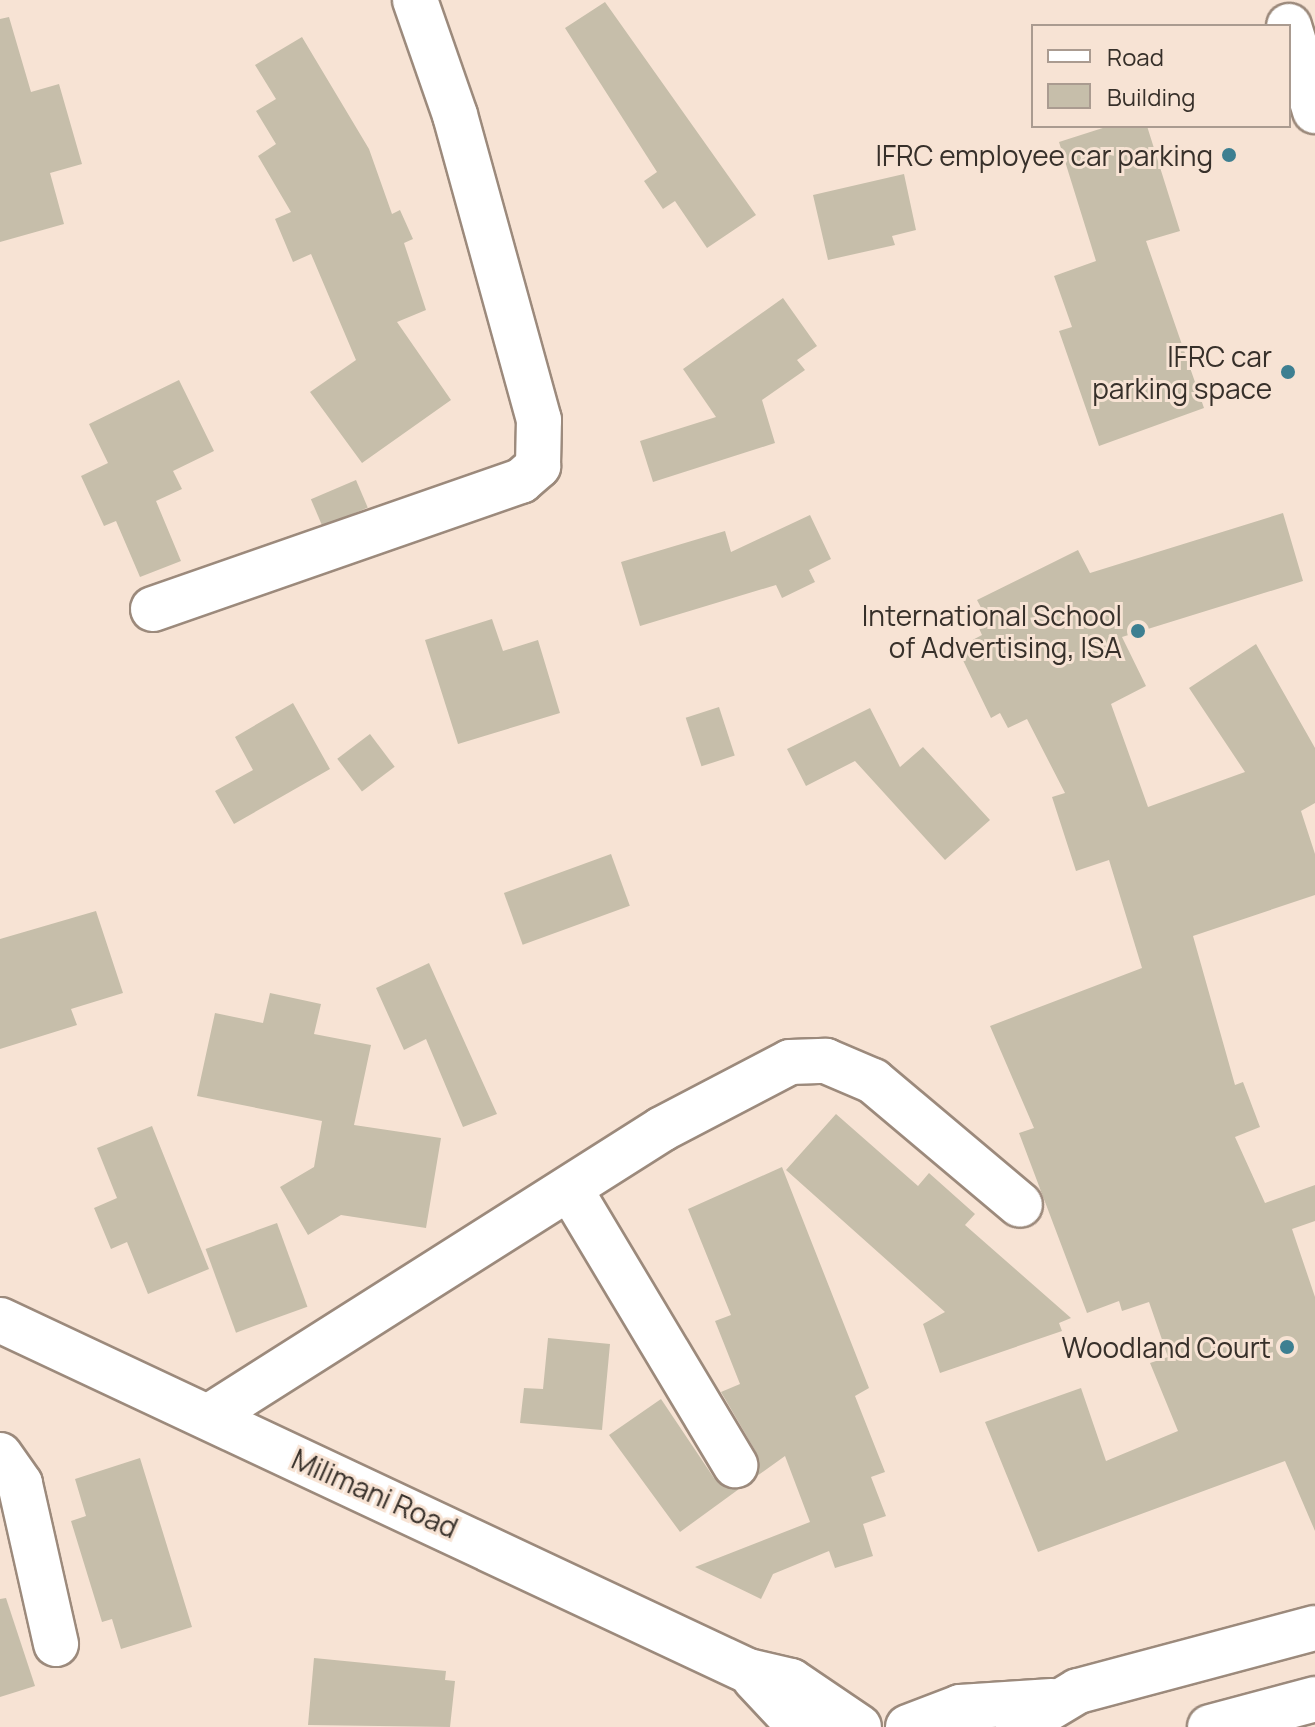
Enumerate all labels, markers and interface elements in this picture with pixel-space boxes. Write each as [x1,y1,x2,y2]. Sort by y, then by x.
legend [1031,24,1291,128]
text: Road [1107,40,1164,73]
text: Building [1107,80,1195,113]
place label: IFRC employee car parking [875,138,1213,172]
marker: IFRC employee car parking [1220,146,1238,164]
place label: IFRC car parking space [1092,339,1272,405]
marker: IFRC car parking space [1279,363,1297,381]
place label: International School of Advertising, ISA [862,598,1122,664]
marker: International School of Advertising, ISA [1129,622,1147,640]
place label: Woodland Court [1061,1330,1271,1364]
marker: Woodland Court [1278,1338,1296,1356]
street label: Milimani Road [287,1442,463,1544]

